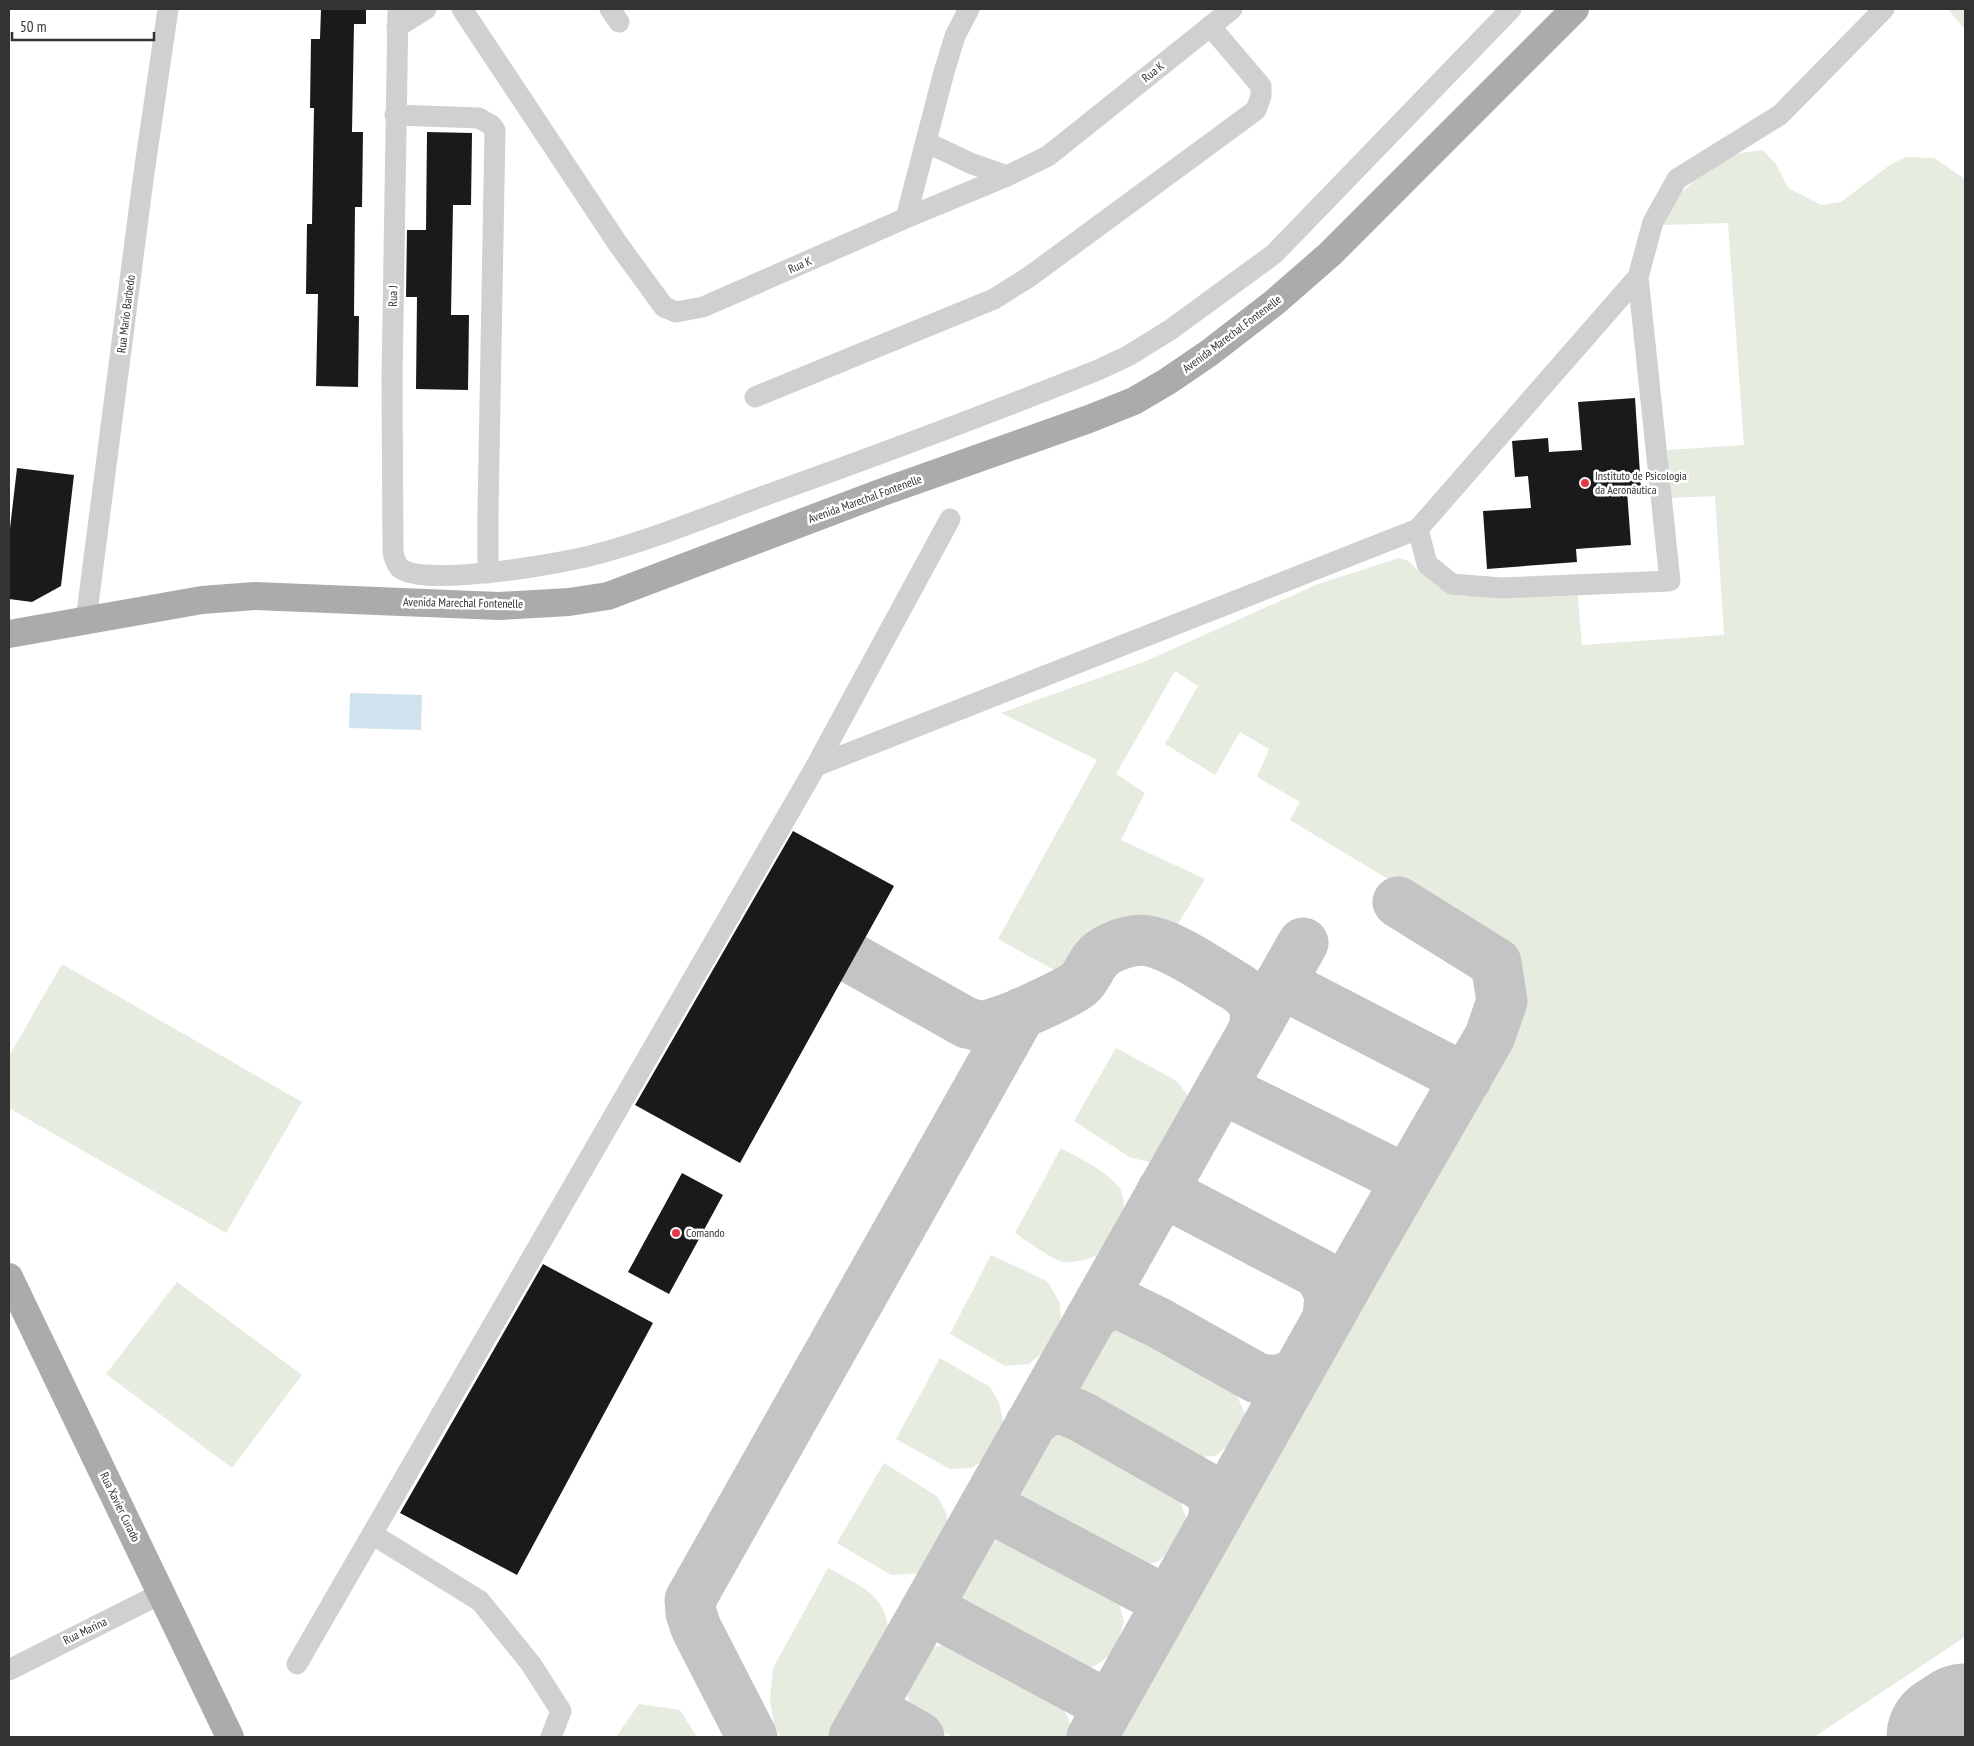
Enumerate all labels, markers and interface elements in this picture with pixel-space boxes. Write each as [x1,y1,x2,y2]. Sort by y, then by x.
scale bar [12,10,155,42]
text: 50 m [20,17,46,36]
street label: Rua K [1139,58,1167,85]
street label: Rua K [786,253,814,276]
street label: Rua Mario Barbedo [113,274,138,354]
street label: Rua J [385,285,400,307]
street label: Avenida Marechal Fontenelle [1179,291,1284,376]
place label: Instituto de Psicologia da Aeronáutica [1595,468,1687,497]
street label: Avenida Marechal Fontenelle [806,471,924,526]
marker: Instituto de Psicologia da Aeronáutica [1579,477,1591,489]
street label: Avenida Marechal Fontenelle [403,594,523,611]
place label: Comando [686,1225,725,1240]
marker: Comando [670,1227,682,1239]
street label: Rua Xavier Curado [97,1470,144,1544]
street label: Rua Marina [60,1613,109,1648]

